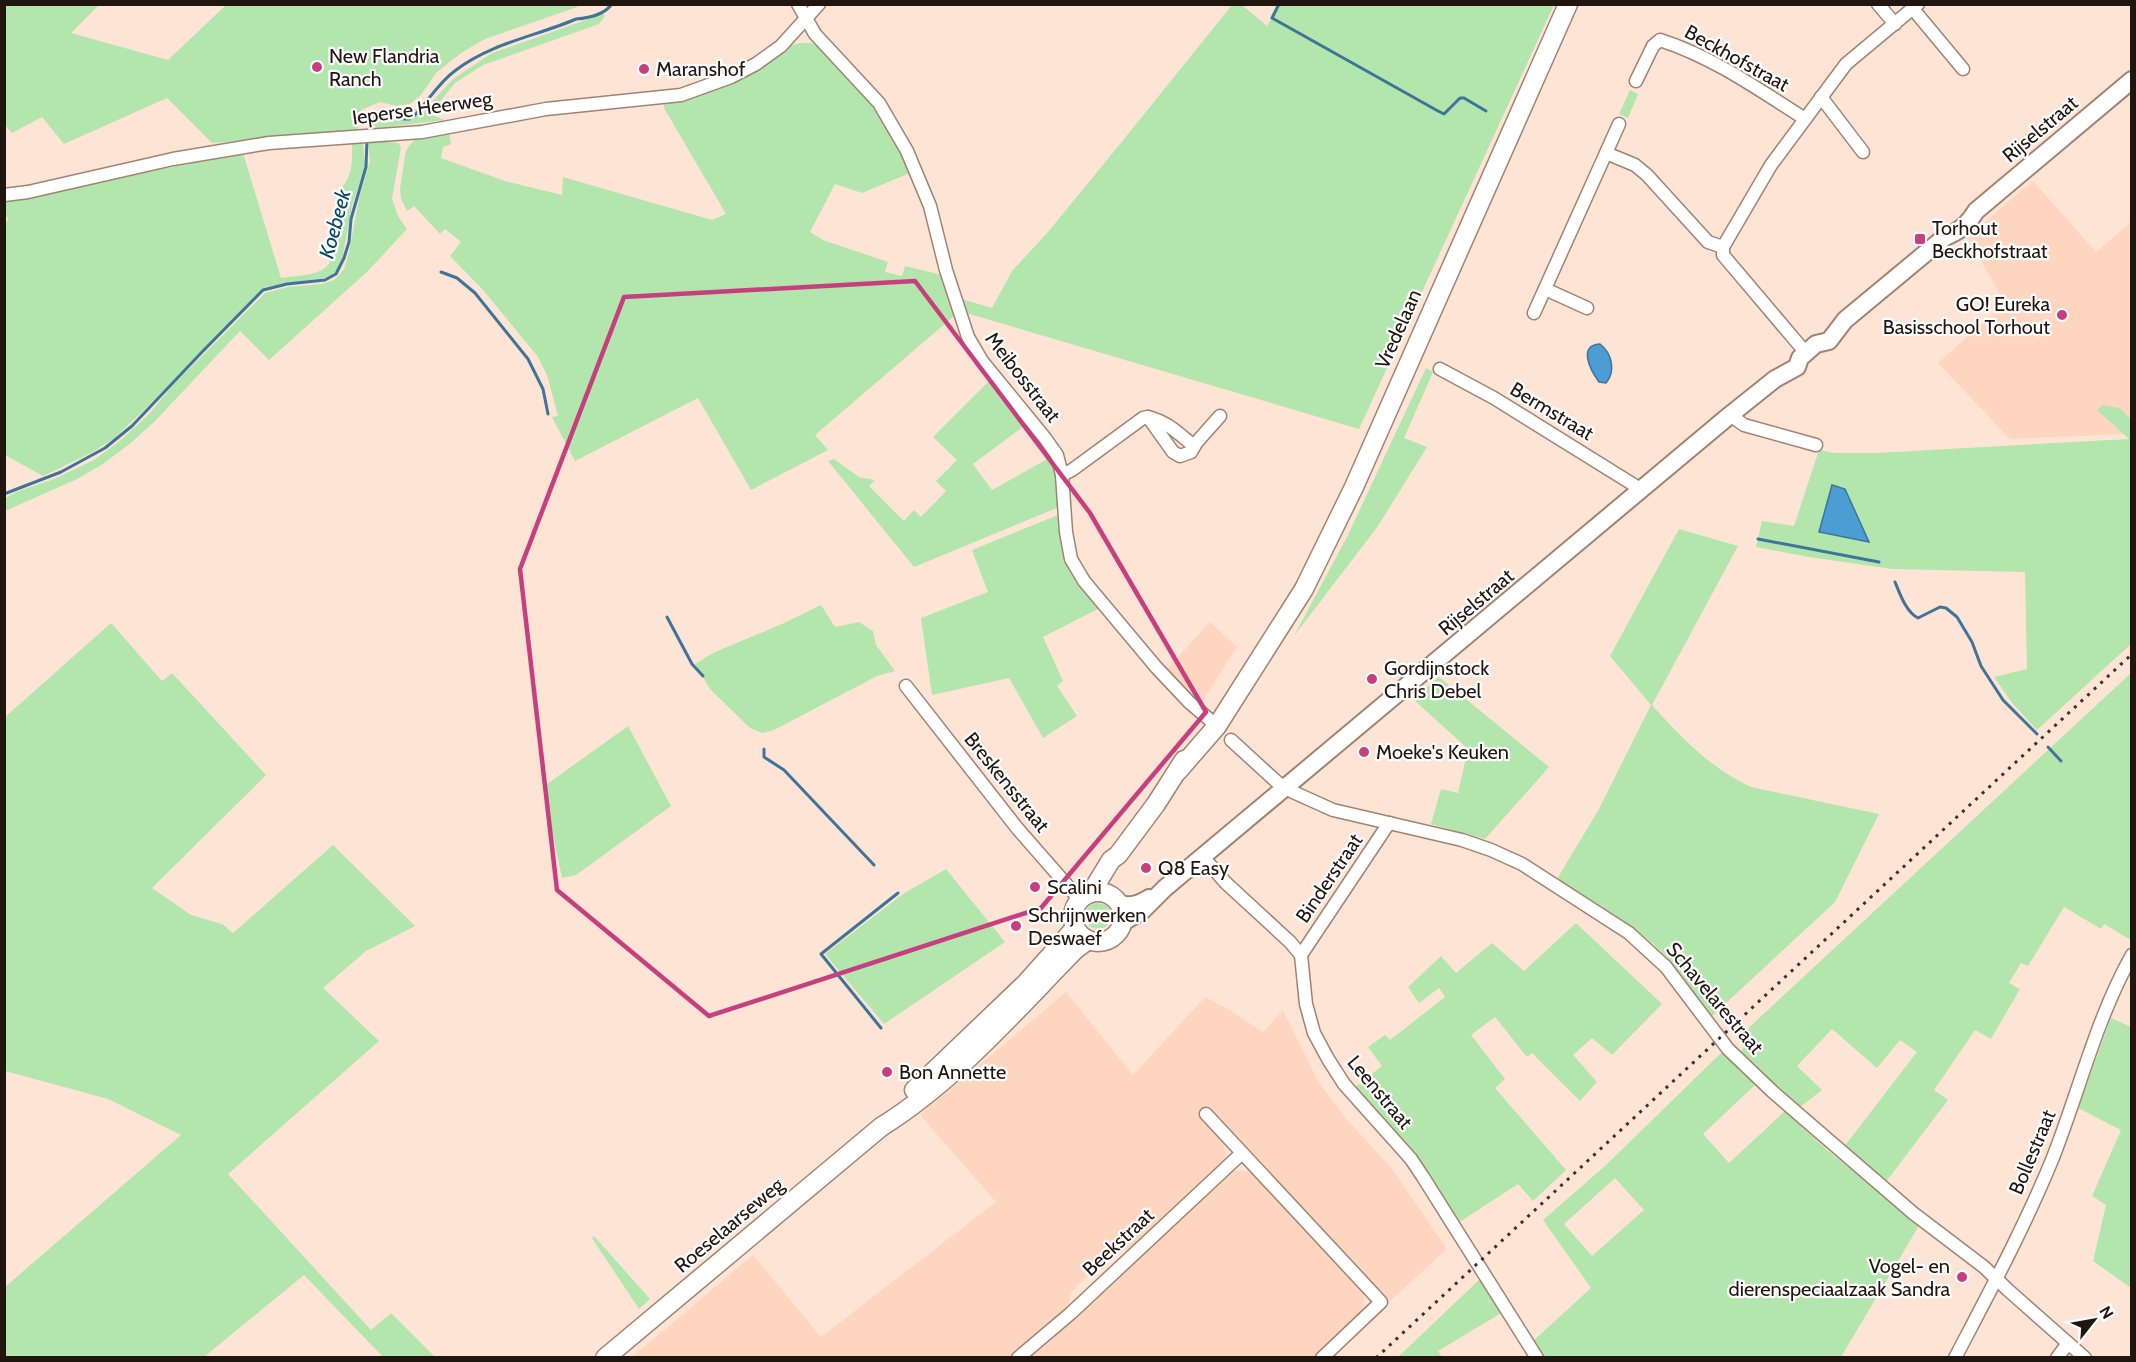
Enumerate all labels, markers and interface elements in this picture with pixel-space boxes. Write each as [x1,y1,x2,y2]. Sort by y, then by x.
street label: Beckhofstraat [1681,19,1794,97]
place label: New Flandria Ranch [329,44,440,91]
place label: Maranshof [656,57,746,81]
marker: New Flandria Ranch [310,60,324,74]
marker: Maranshof [637,62,651,76]
street label: Ieperse Heerweg [351,86,495,130]
street label: Rijselstraat [1998,91,2083,167]
water label: Koebeek [313,186,356,261]
place label: Torhout Beckhofstraat [1932,216,2048,263]
marker: Torhout Beckhofstraat [1913,232,1927,246]
street label: Vredelaan [1370,286,1426,372]
place label: GO! Eureka Basisschool Torhout [1883,292,2050,339]
marker: GO! Eureka Basisschool Torhout [2055,308,2069,322]
street label: Meibosstraat [980,327,1066,427]
street label: Bermstraat [1506,377,1598,445]
street label: Rijselstraat [1434,564,1519,640]
place label: Gordijnstock Chris Debel [1384,656,1489,703]
marker: Gordijnstock Chris Debel [1365,672,1379,686]
street label: Breskensstraat [959,727,1055,837]
place label: Moeke's Keuken [1376,740,1509,764]
marker: Moeke's Keuken [1357,745,1371,759]
street label: Binderstraat [1291,829,1368,927]
place label: Q8 Easy [1158,856,1229,880]
marker: Q8 Easy [1139,861,1153,875]
place label: Scalini [1047,875,1102,899]
marker: Scalini [1028,880,1042,894]
place label: Schrijnwerken Deswaef [1028,903,1146,950]
marker: Schrijnwerken Deswaef [1009,919,1023,933]
street label: Schavelarestraat [1661,937,1769,1059]
street label: Leenstraat [1342,1050,1418,1134]
place label: Bon Annette [899,1060,1006,1084]
marker: Bon Annette [880,1065,894,1079]
street label: Bollestraat [2003,1106,2061,1198]
street label: Roeselaarseweg [670,1172,789,1278]
street label: Beekstraat [1078,1203,1159,1281]
place label: Vogel- en dierenspeciaalzaak Sandra [1729,1254,1950,1301]
marker: Vogel- en dierenspeciaalzaak Sandra [1955,1270,1969,1284]
north arrow [2064,1290,2124,1350]
text: N [2095,1303,2117,1322]

